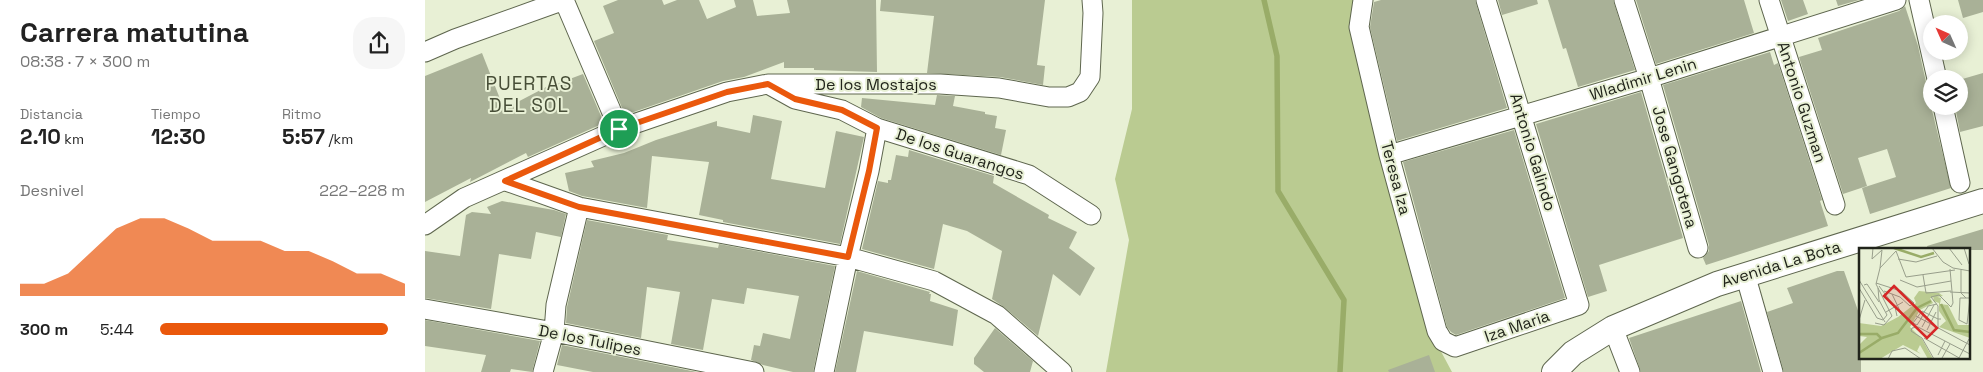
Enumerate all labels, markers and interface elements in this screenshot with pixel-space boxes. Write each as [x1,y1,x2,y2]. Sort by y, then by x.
text: Carrera matutina [20,14,249,50]
north arrow [1923,15,1967,60]
map controls [1923,15,1968,115]
button: share [353,17,405,69]
street label: Antonio Guzman [1773,39,1831,165]
text: 08:38 · 7 × 300 m [20,51,150,72]
street label: Wladimir Lenin [1587,53,1699,105]
button: layers [1923,70,1968,115]
district label: PUERTAS DEL SOL [486,71,572,118]
street label: De los Mostajos [815,74,937,95]
street label: Antonio Galindo [1505,91,1561,213]
street label: Jose Gangotena [1648,104,1702,230]
text: Distancia [20,105,83,123]
text: Tiempo [151,105,201,123]
text: Ritmo [282,105,321,123]
pin [598,108,640,150]
icon: arrive [605,115,633,143]
text: 2.10 [20,123,61,150]
text: 12:30 [151,123,206,150]
text: 5:57 [282,123,325,150]
street label: De los Guarangos [893,123,1027,185]
text: km [61,130,84,148]
text: /km [325,130,353,148]
street label: Teresa Iza [1376,139,1416,217]
text: Desnivel [20,180,84,201]
text: 222–228 m [319,180,405,201]
street label: Avenida La Bota [1719,236,1843,292]
inset map [1859,248,1971,360]
street label: Iza Maria [1482,305,1552,347]
text: 300 m [20,319,68,340]
text: 5:44 [100,319,134,340]
street label: De los Tulipes [537,320,643,360]

